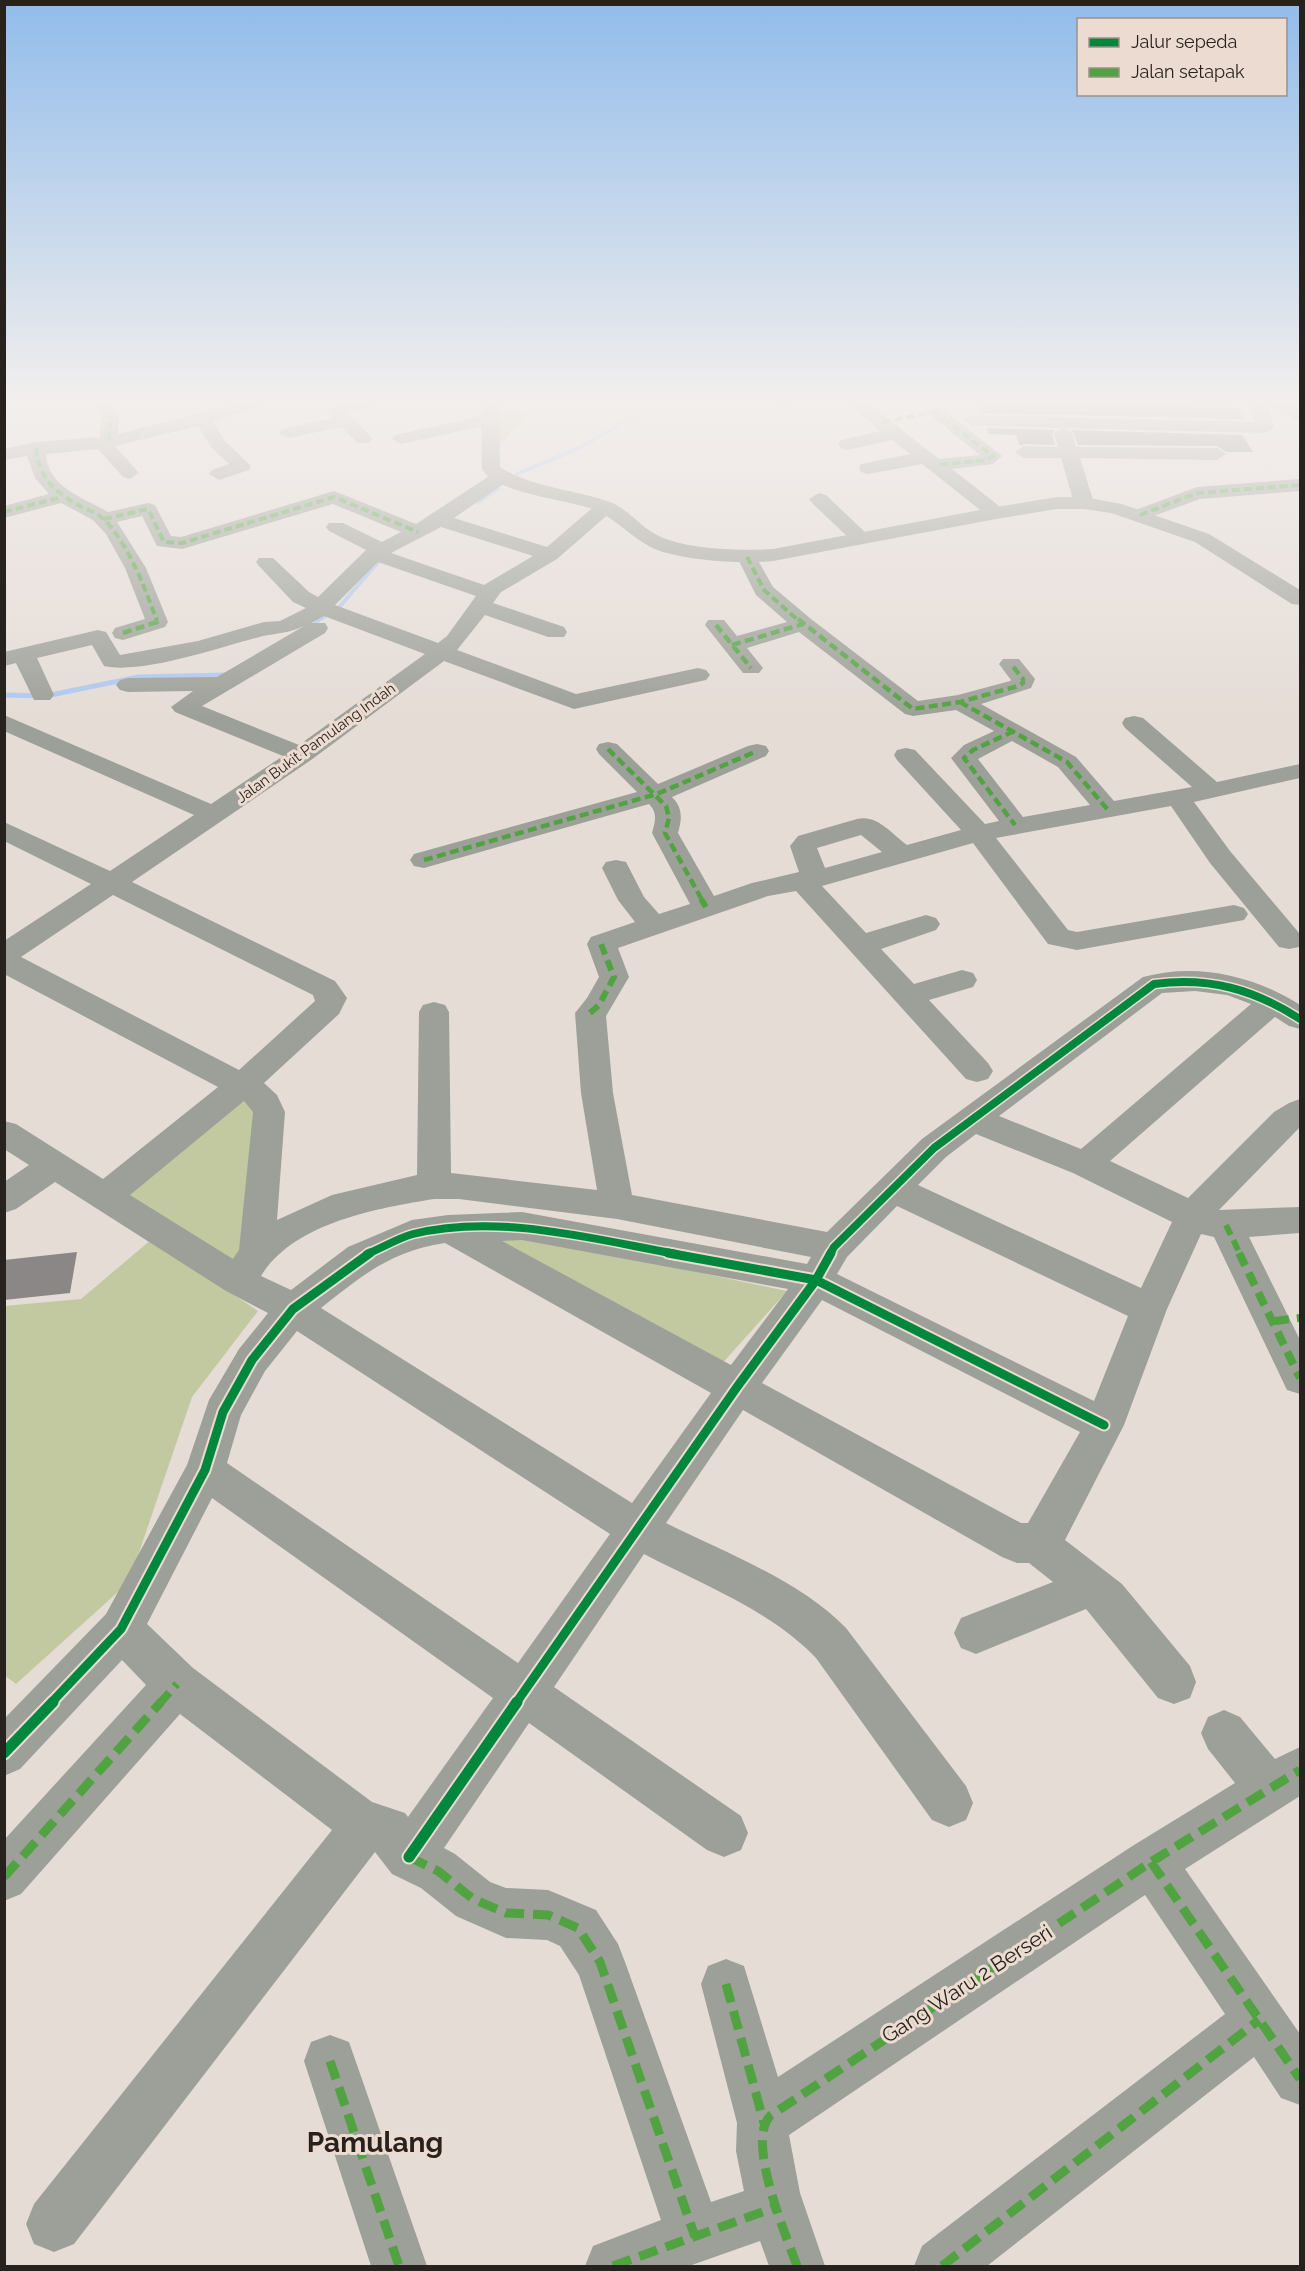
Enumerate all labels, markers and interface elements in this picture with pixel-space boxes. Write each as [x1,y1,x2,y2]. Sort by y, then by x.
legend [1077,18,1287,96]
text: Jalur sepeda [1131,31,1237,52]
text: Jalan setapak [1131,61,1245,82]
street label: Jalan Bukit Pamulang Indah [233,679,399,807]
street label: Gang Waru 2 Berseri [877,1919,1057,2048]
district label: Pamulang [307,2126,443,2159]

